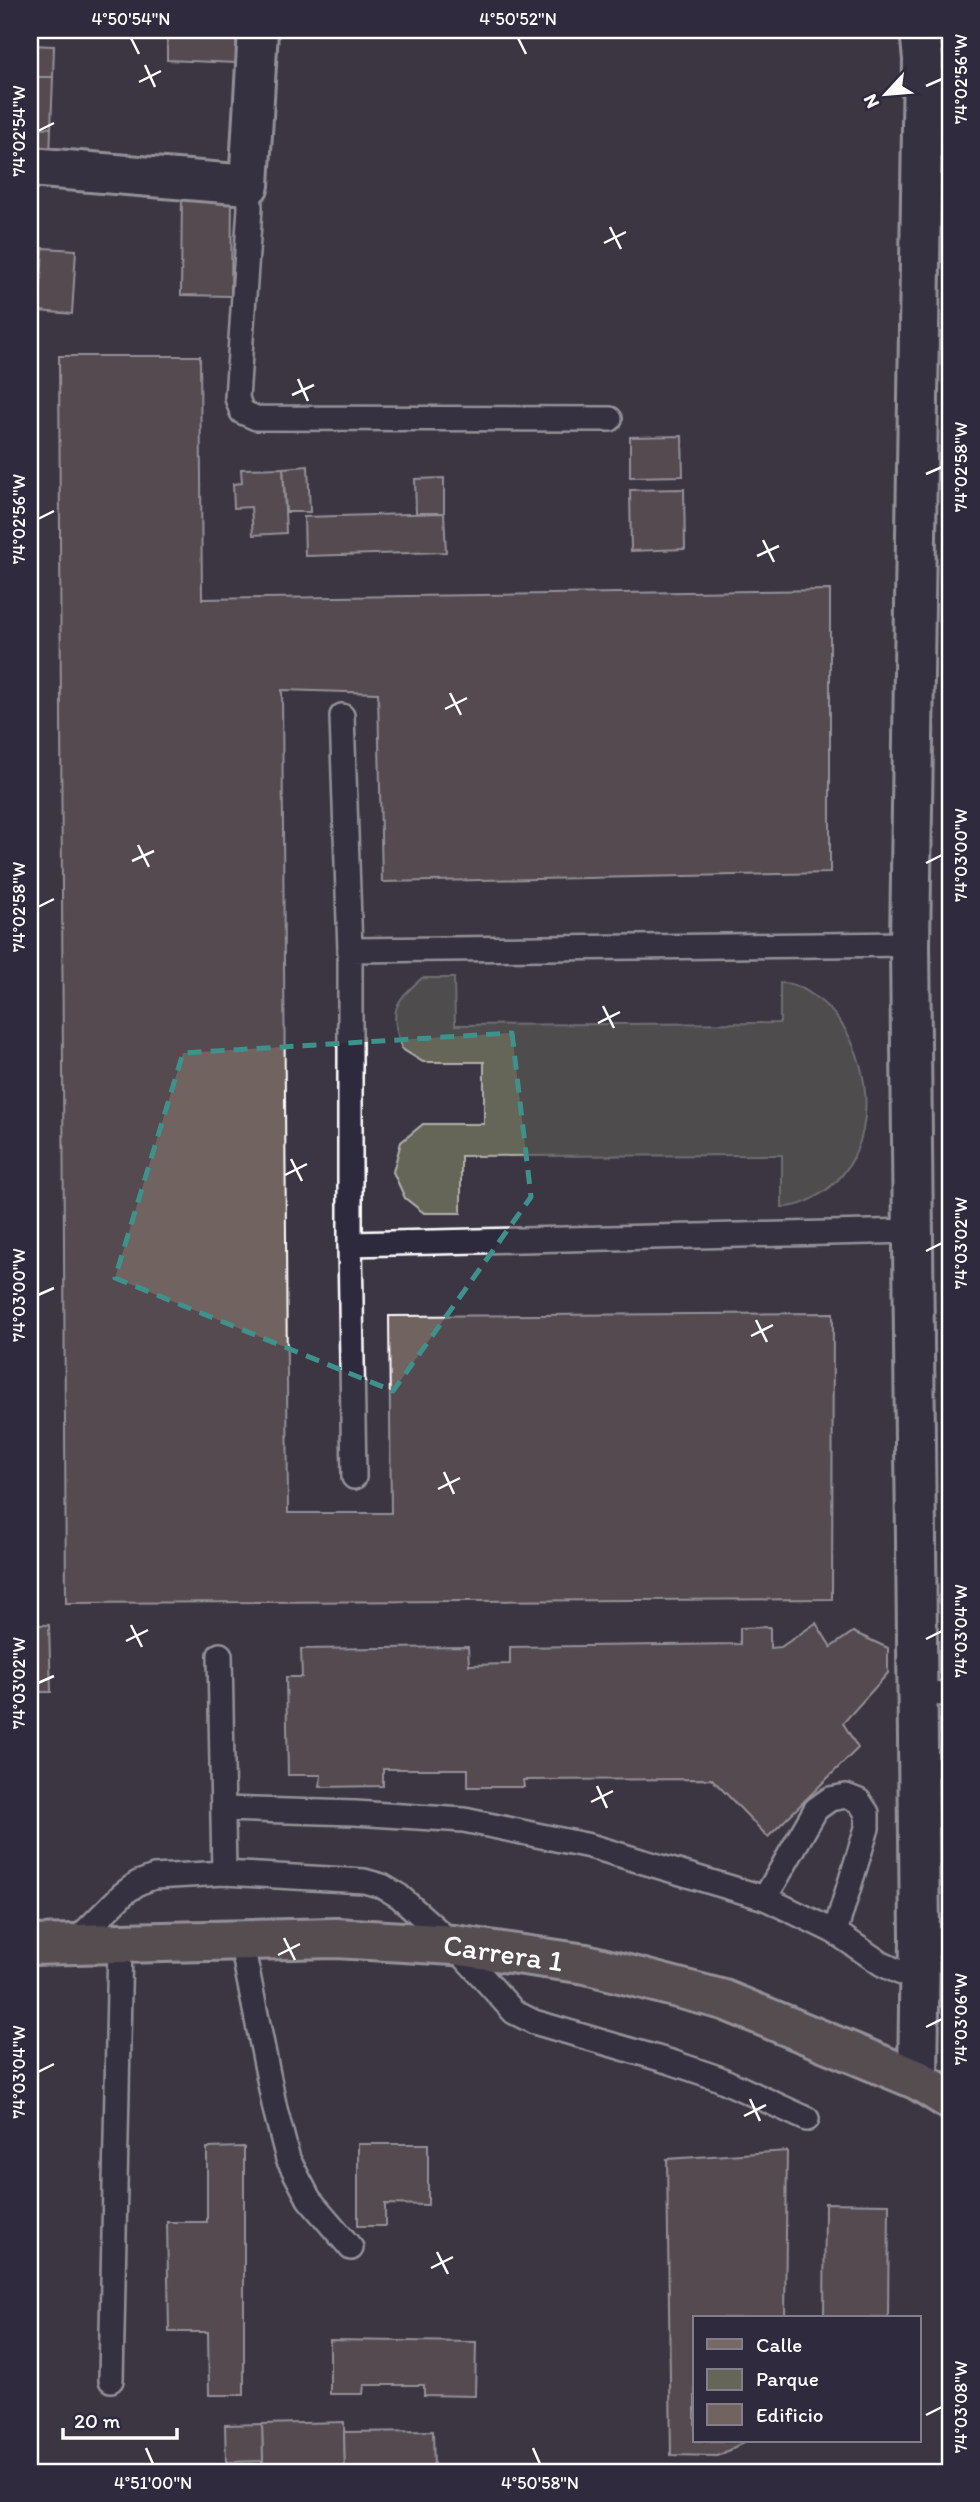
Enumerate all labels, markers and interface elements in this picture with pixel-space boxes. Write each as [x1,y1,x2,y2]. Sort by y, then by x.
text: 4°50'54"N [91,8,171,30]
text: 4°50'52"N [479,8,557,30]
text: 74°02'56"W [950,34,972,124]
north arrow [850,60,920,130]
text: 74°02'54"W [8,85,30,177]
text: N [858,90,884,112]
text: 74°02'58"W [950,422,972,512]
text: 74°02'56"W [8,474,30,564]
text: 74°03'00"W [950,808,972,902]
text: 74°02'58"W [8,862,30,952]
text: 74°03'02"W [950,1197,972,1289]
text: 74°03'00"W [8,1248,30,1342]
text: 74°03'04"W [950,1584,972,1678]
text: 74°03'02"W [8,1637,30,1729]
street label: Carrera 1 [442,1926,566,1979]
text: 74°03'06"W [950,1973,972,2065]
text: 74°03'04"W [8,2025,30,2119]
legend [693,2316,920,2442]
text: Calle [756,2332,802,2357]
text: 74°03'08"W [950,2361,972,2453]
text: Parque [756,2366,819,2391]
scale bar [63,2397,177,2441]
text: Edificio [756,2402,824,2427]
text: 20 m [74,2408,121,2433]
text: 4°51'00"N [114,2472,192,2494]
text: 4°50'58"N [501,2472,579,2494]

